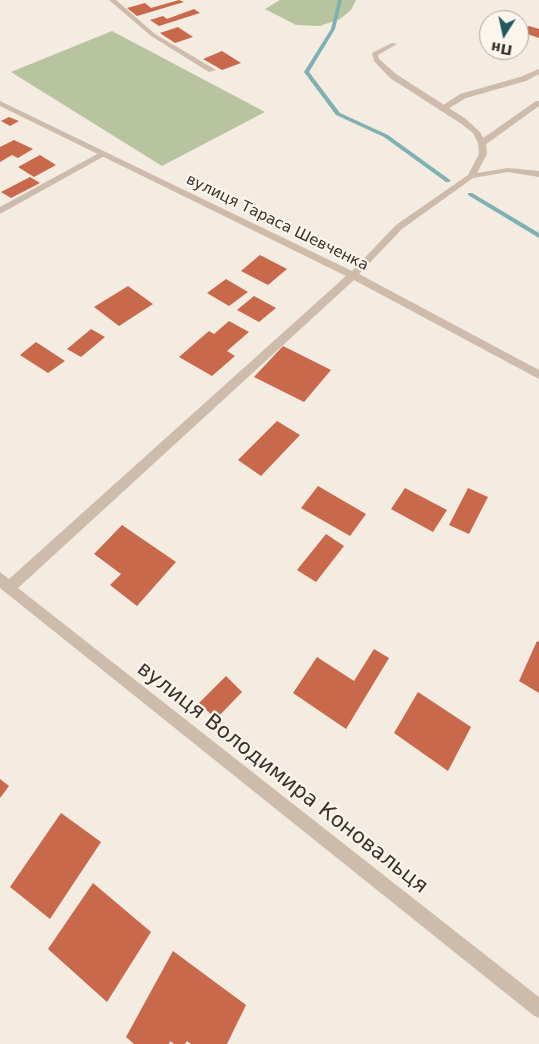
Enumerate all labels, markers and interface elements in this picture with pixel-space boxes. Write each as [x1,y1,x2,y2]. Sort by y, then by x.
north arrow [479,10,529,60]
text: Пн [490,39,513,59]
street label: вулиця Тараса Шевченка [183,171,371,275]
street label: вулиця Володимира Коновальця [132,657,432,899]

